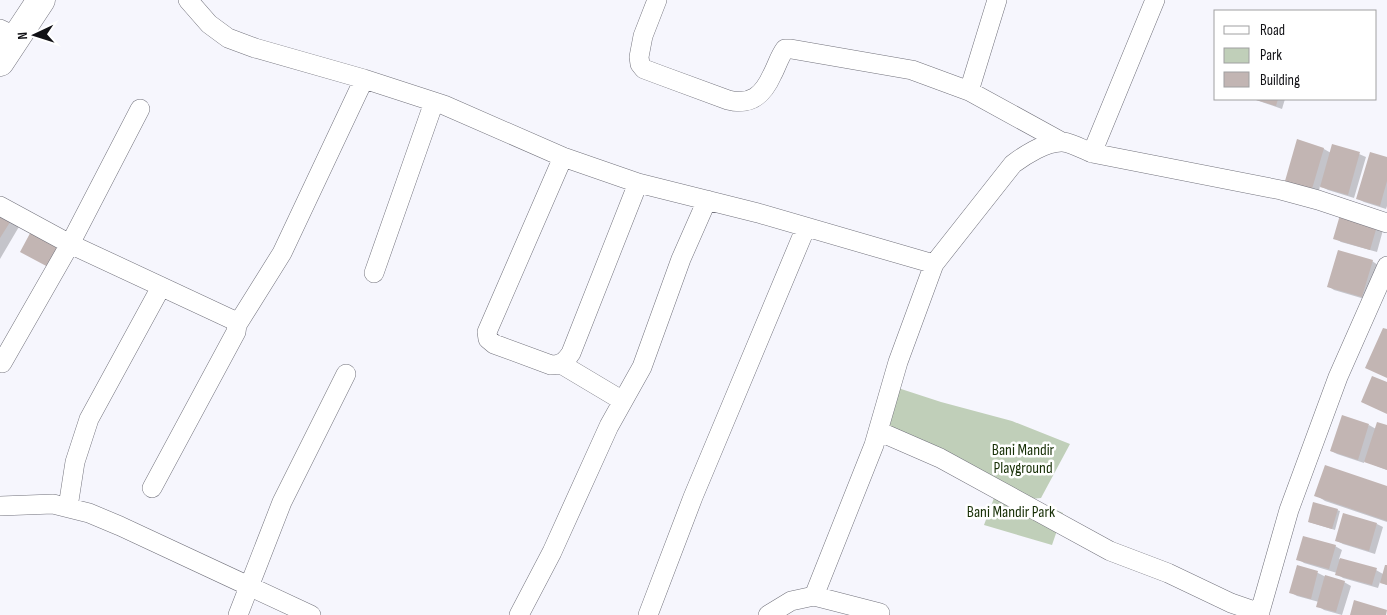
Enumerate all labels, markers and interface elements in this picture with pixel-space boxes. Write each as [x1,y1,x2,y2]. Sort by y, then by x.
north arrow [10,10,60,60]
legend [1214,10,1377,100]
text: Road [1260,21,1285,40]
text: N [14,32,31,40]
text: Park [1260,46,1282,65]
text: Building [1260,71,1300,90]
park label: Bani Mandir Playground [992,441,1055,478]
park label: Bani Mandir Park [967,503,1055,522]

